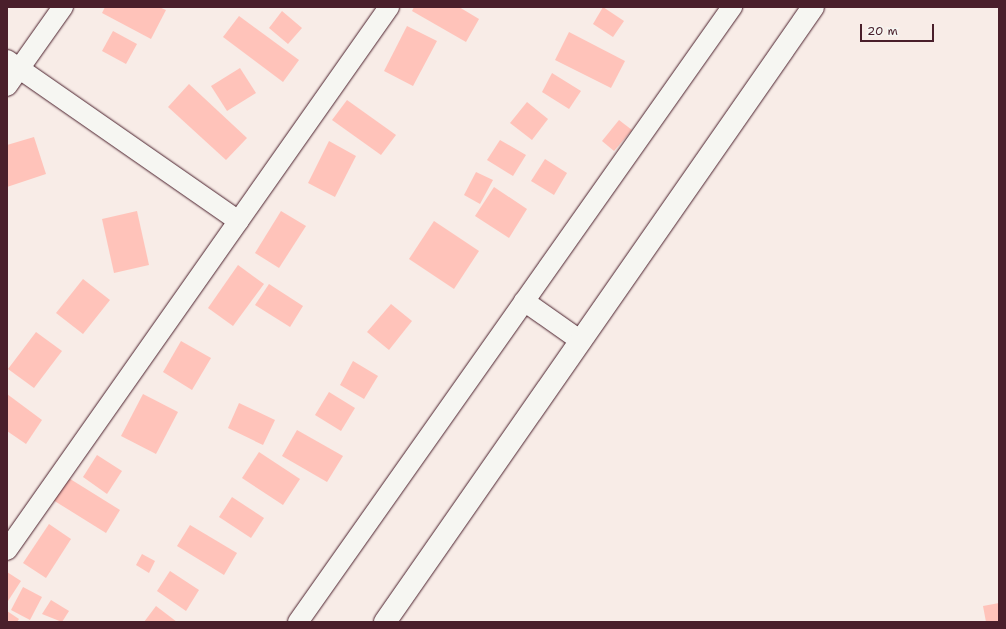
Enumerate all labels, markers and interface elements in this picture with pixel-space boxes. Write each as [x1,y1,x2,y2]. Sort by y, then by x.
scale bar [862,16,936,42]
text: 20 m [867,23,898,39]

